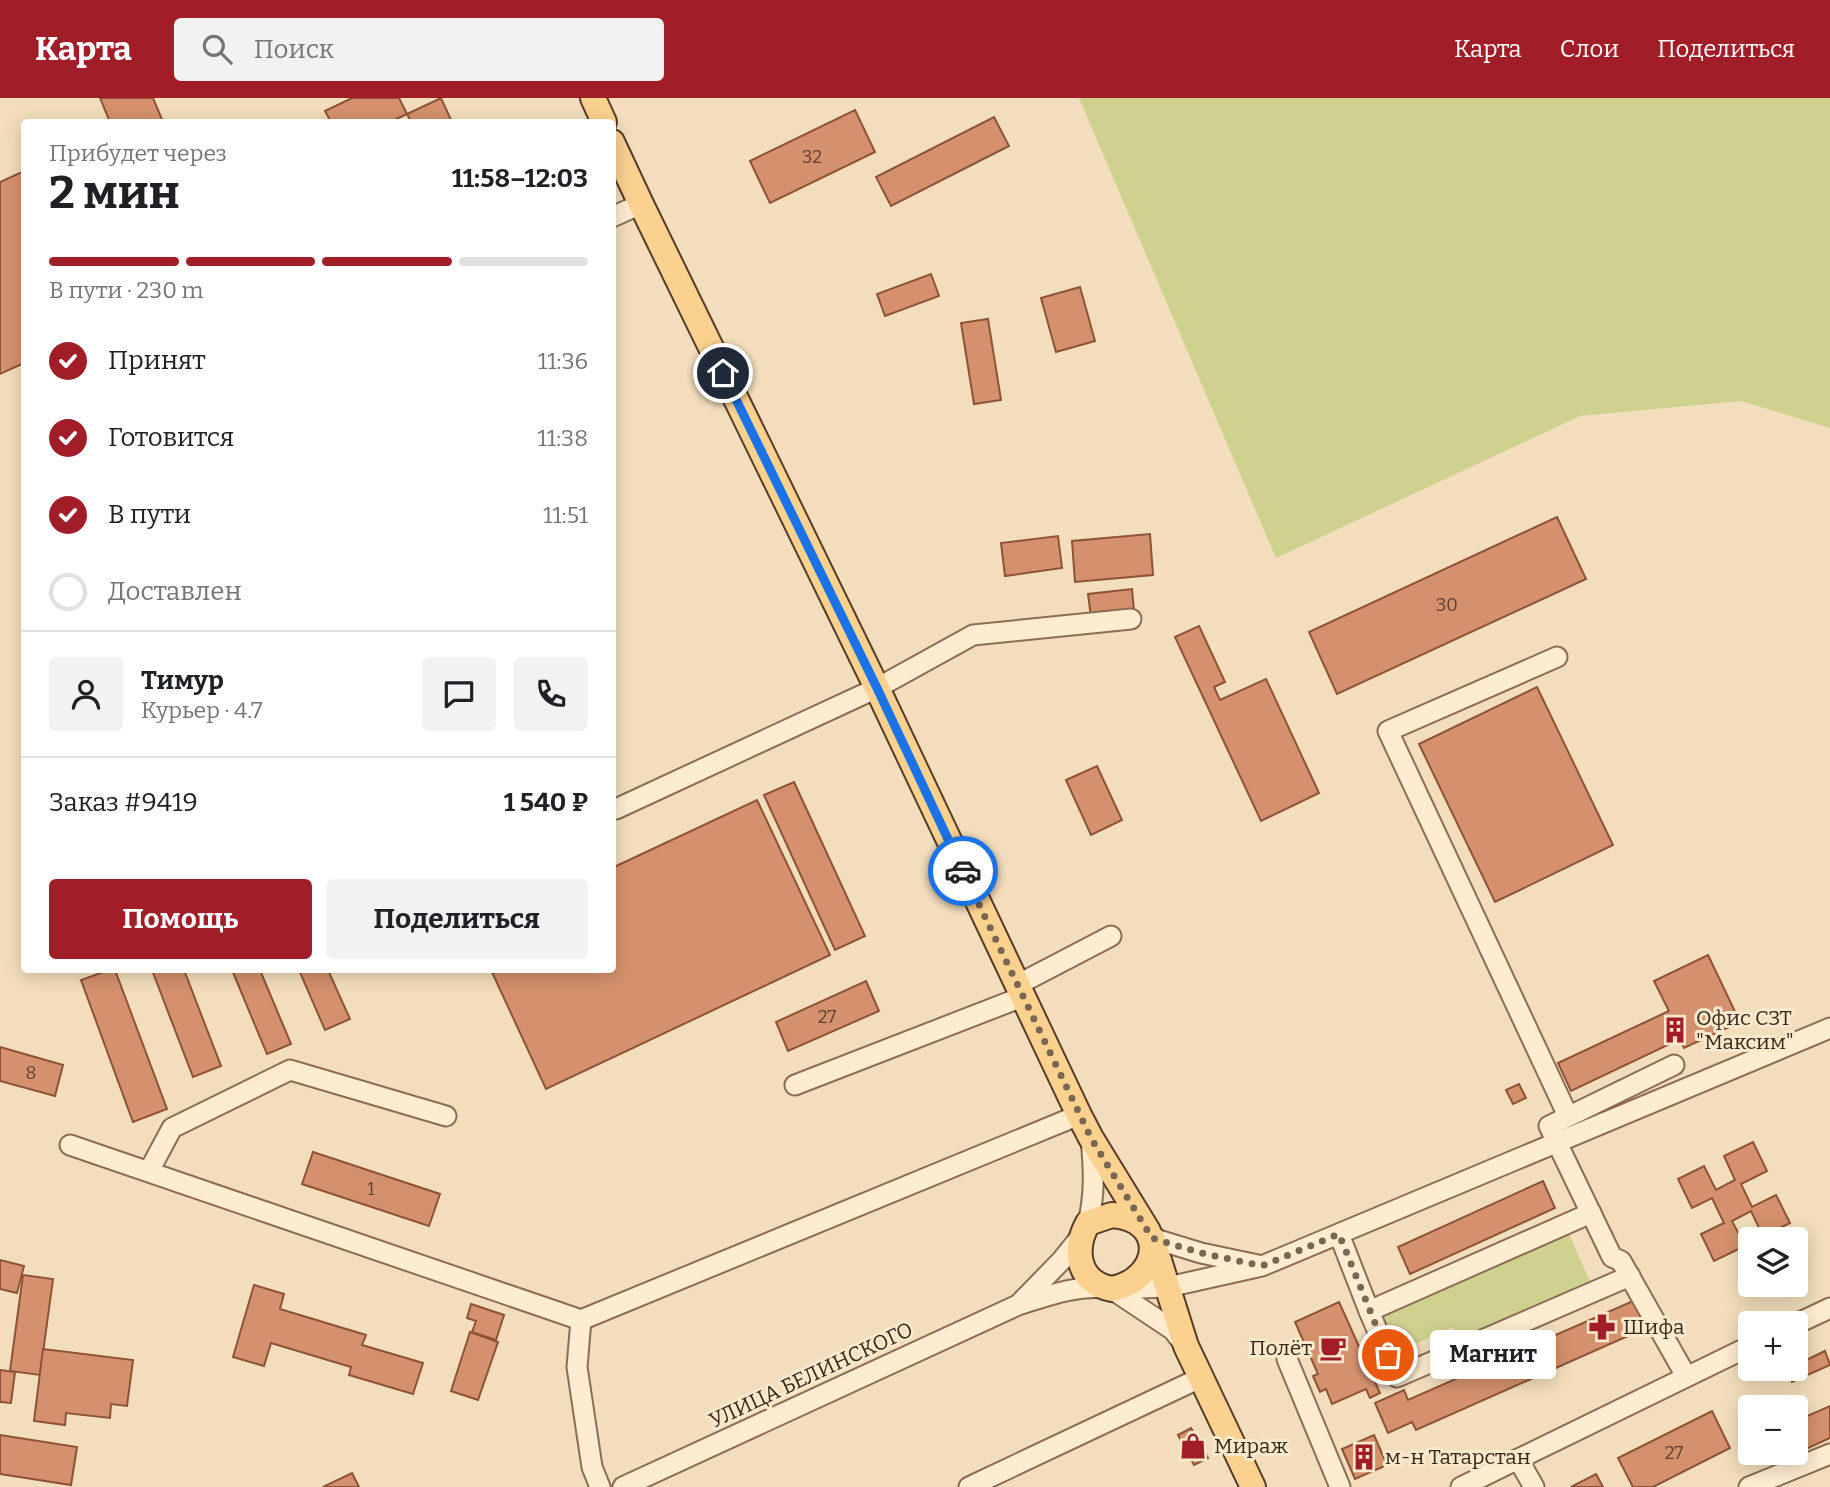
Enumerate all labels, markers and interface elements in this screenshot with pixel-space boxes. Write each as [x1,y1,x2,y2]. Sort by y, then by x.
search box [174,18,664,81]
text: Карта [35,29,132,69]
icon: search [198,30,236,68]
text: Поиск [254,34,334,65]
text: Карта [1454,35,1522,63]
text: Слои [1560,35,1619,63]
text: Поделиться [1657,35,1795,63]
text: Прибудет через [49,139,227,167]
house number: 32 [802,146,822,168]
text: 11:58–12:03 [452,163,588,194]
text: 2 мин [49,165,180,220]
text: В пути · 230 m [49,276,203,304]
icon: check [49,342,87,380]
pin [693,343,753,403]
text: Принят [108,345,206,376]
text: 11:36 [538,347,588,375]
icon: home [704,354,742,392]
icon: check [49,419,87,457]
text: Готовится [108,422,234,453]
text: 11:38 [538,424,588,452]
icon: check [49,496,87,534]
text: В пути [108,499,191,530]
text: 11:51 [543,501,588,529]
text: Доставлен [108,576,242,607]
house number: 30 [1436,594,1458,616]
button: person [49,657,123,731]
button: chat [422,657,496,731]
button: phone [514,657,588,731]
text: Тимур [141,665,224,696]
text: Курьер · 4.7 [141,696,263,724]
text: Заказ #9419 [49,787,198,818]
text: 1 540 ₽ [504,787,588,818]
courier [928,836,998,906]
icon: car [944,852,982,890]
button: Помощь [49,879,312,959]
button: Поделиться [326,879,588,959]
place label: Офис СЗТ "Максим" [1696,1005,1794,1055]
house number: 27 [818,1006,836,1028]
building icon: Офис СЗТ "Максим" [1660,1015,1690,1045]
house number: 8 [26,1062,36,1084]
house number: 1 [367,1178,375,1200]
map controls [1738,1227,1808,1465]
button: layers [1738,1227,1808,1297]
button: + [1738,1311,1808,1381]
pharmacy icon: Шифа [1587,1312,1617,1342]
place label: Шифа [1623,1314,1685,1340]
street label: УЛИЦА БЕЛИНСКОГО [705,1316,917,1434]
pin [1358,1325,1418,1385]
callout: Магнит [1430,1330,1556,1380]
cafe icon: Полёт [1318,1333,1348,1363]
place label: Полёт [1250,1335,1312,1361]
icon: bag [1369,1336,1407,1374]
text: Магнит [1449,1340,1537,1368]
button: − [1738,1395,1808,1465]
shop icon: Мираж [1178,1431,1208,1461]
place label: Мираж [1214,1433,1289,1459]
building icon: м-н Татарстан [1349,1442,1379,1472]
house number: 27 [1665,1442,1683,1464]
place label: м-н Татарстан [1385,1444,1531,1470]

